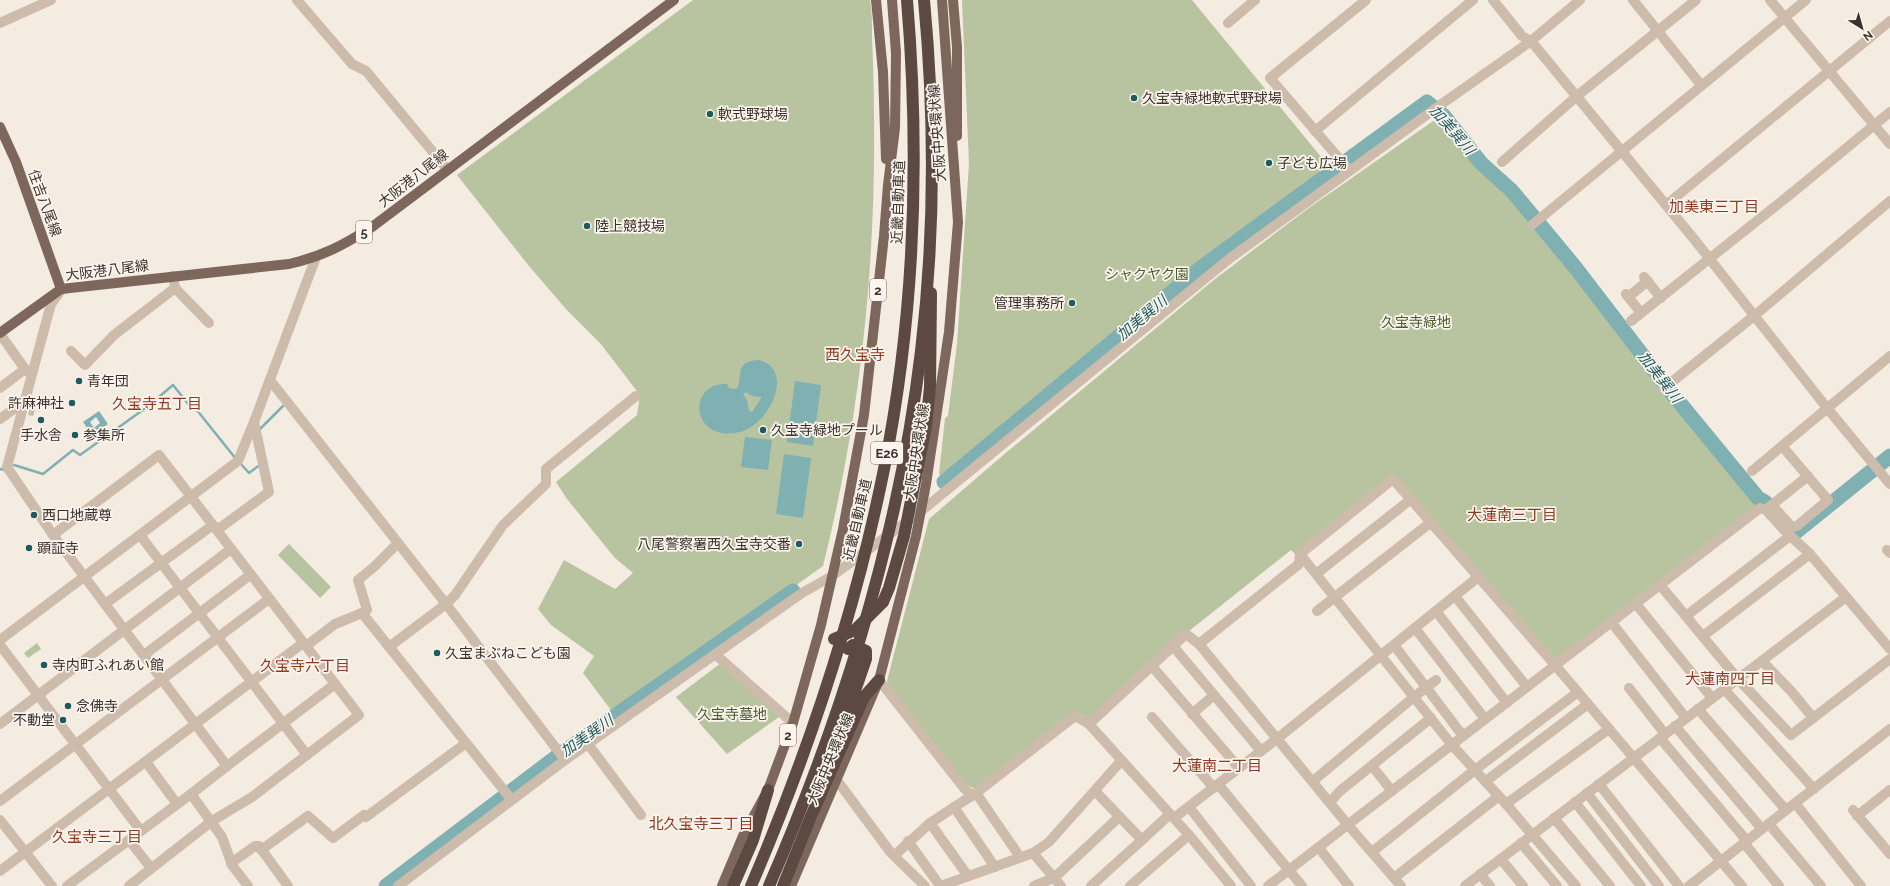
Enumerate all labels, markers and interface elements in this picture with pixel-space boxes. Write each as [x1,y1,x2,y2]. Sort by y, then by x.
north arrow [1842,8,1882,48]
text: N [1860,28,1875,43]
street label: 大阪中央環状線 [926,84,948,182]
place label: 久宝寺緑地軟式野球場 [1142,90,1282,106]
marker: 久宝寺緑地軟式野球場 [1129,93,1139,103]
water label: 加美巽川 [1426,101,1480,160]
place label: 軟式野球場 [718,106,788,122]
marker: 軟式野球場 [705,109,715,119]
street label: 大阪港八尾線 [375,146,451,210]
place label: 子ども広場 [1277,155,1347,171]
marker: 子ども広場 [1264,158,1274,168]
street label: 近畿自動車道 [889,160,907,244]
street label: 住吉八尾線 [26,167,64,239]
district label: 加美東三丁目 [1669,198,1759,216]
place label: 陸上競技場 [595,218,665,234]
road number: 5 [356,221,372,243]
marker: 陸上競技場 [582,221,592,231]
street label: 大阪港八尾線 [64,257,150,283]
park label: シャクヤク園 [1105,266,1189,282]
road number: 2 [870,279,886,301]
water label: 加美巽川 [1113,291,1172,344]
place label: 管理事務所 [994,295,1064,311]
marker: 管理事務所 [1067,298,1077,308]
park label: 久宝寺緑地 [1381,314,1451,330]
district label: 西久宝寺 [825,346,885,364]
water label: 加美巽川 [1634,348,1687,408]
place label: 青年団 [87,373,129,389]
marker: 青年団 [74,376,84,386]
place label: 許麻神社 [8,395,64,411]
district label: 久宝寺五丁目 [112,395,202,413]
marker: 許麻神社 [67,398,77,408]
street label: 大阪中央環状線 [900,402,932,502]
marker: 手水舎 [36,415,46,425]
place label: 久宝寺緑地プール [771,422,883,438]
marker: 久宝寺緑地プール [758,425,768,435]
place label: 手水舎 [20,427,62,443]
place label: 参集所 [83,427,125,443]
marker: 参集所 [70,430,80,440]
road number: E26 [871,442,903,464]
street label: 近畿自動車道 [840,477,874,563]
district label: 大蓮南三丁目 [1467,506,1557,524]
place label: 西口地蔵尊 [42,507,112,523]
marker: 西口地蔵尊 [29,510,39,520]
place label: 八尾警察署西久宝寺交番 [637,536,791,552]
marker: 八尾警察署西久宝寺交番 [794,539,804,549]
place label: 顕証寺 [37,540,79,556]
marker: 顕証寺 [24,543,34,553]
place label: 久宝まぶねこども園 [445,645,571,661]
marker: 久宝まぶねこども園 [432,648,442,658]
place label: 寺内町ふれあい館 [52,657,164,673]
district label: 久宝寺六丁目 [260,657,350,675]
marker: 寺内町ふれあい館 [39,660,49,670]
district label: 大蓮南四丁目 [1685,670,1775,688]
place label: 念佛寺 [76,698,118,714]
marker: 念佛寺 [63,701,73,711]
park label: 久宝寺墓地 [697,706,767,722]
water label: 加美巽川 [557,710,618,761]
street label: 大阪中央環状線 [803,711,857,807]
place label: 不動堂 [13,712,55,728]
marker: 不動堂 [58,715,68,725]
road number: 2 [780,724,796,746]
district label: 大蓮南二丁目 [1172,757,1262,775]
district label: 北久宝寺三丁目 [648,815,754,833]
district label: 久宝寺三丁目 [52,828,142,846]

